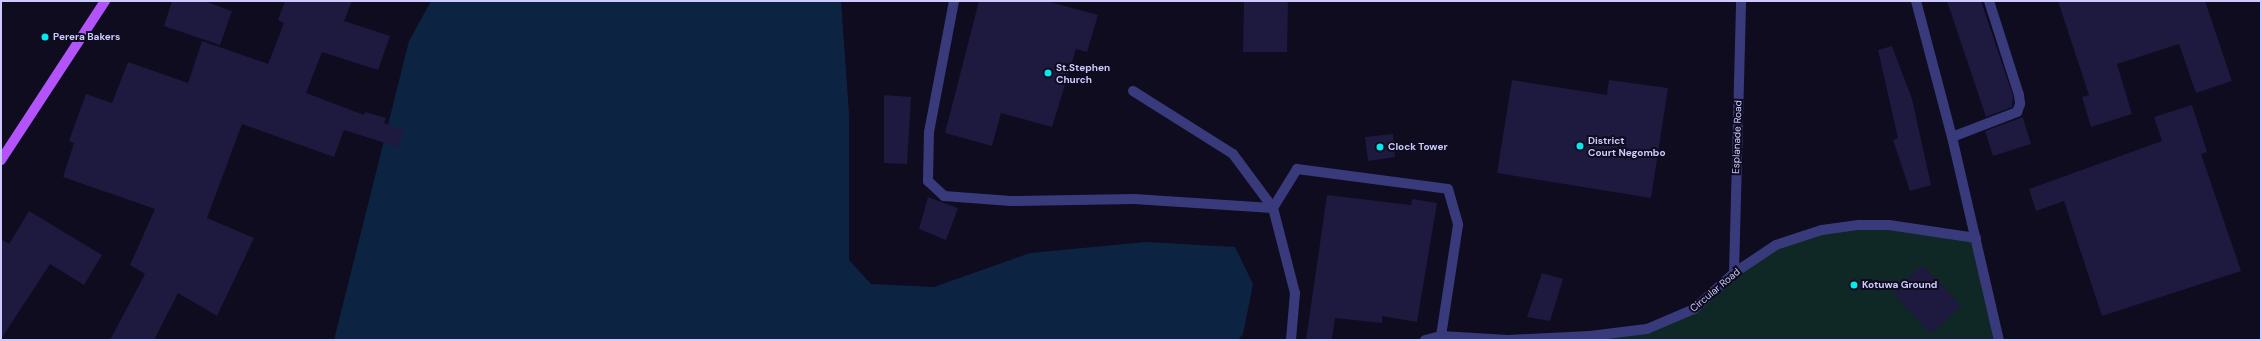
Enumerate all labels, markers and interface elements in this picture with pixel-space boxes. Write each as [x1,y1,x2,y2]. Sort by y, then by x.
place label: Perera Bakers [53,31,120,43]
marker: Perera Bakers [40,32,50,42]
place label: St.Stephen Church [1056,61,1110,84]
marker: St.Stephen Church [1043,68,1053,78]
street label: Esplanade Road [1730,100,1744,174]
place label: District Court Negombo [1588,134,1666,158]
place label: Clock Tower [1388,141,1447,153]
marker: District Court Negombo [1575,141,1585,151]
marker: Clock Tower [1375,142,1385,152]
street label: Circular Road [1687,266,1743,314]
place label: Kotuwa Ground [1862,279,1937,291]
marker: Kotuwa Ground [1849,280,1859,290]

